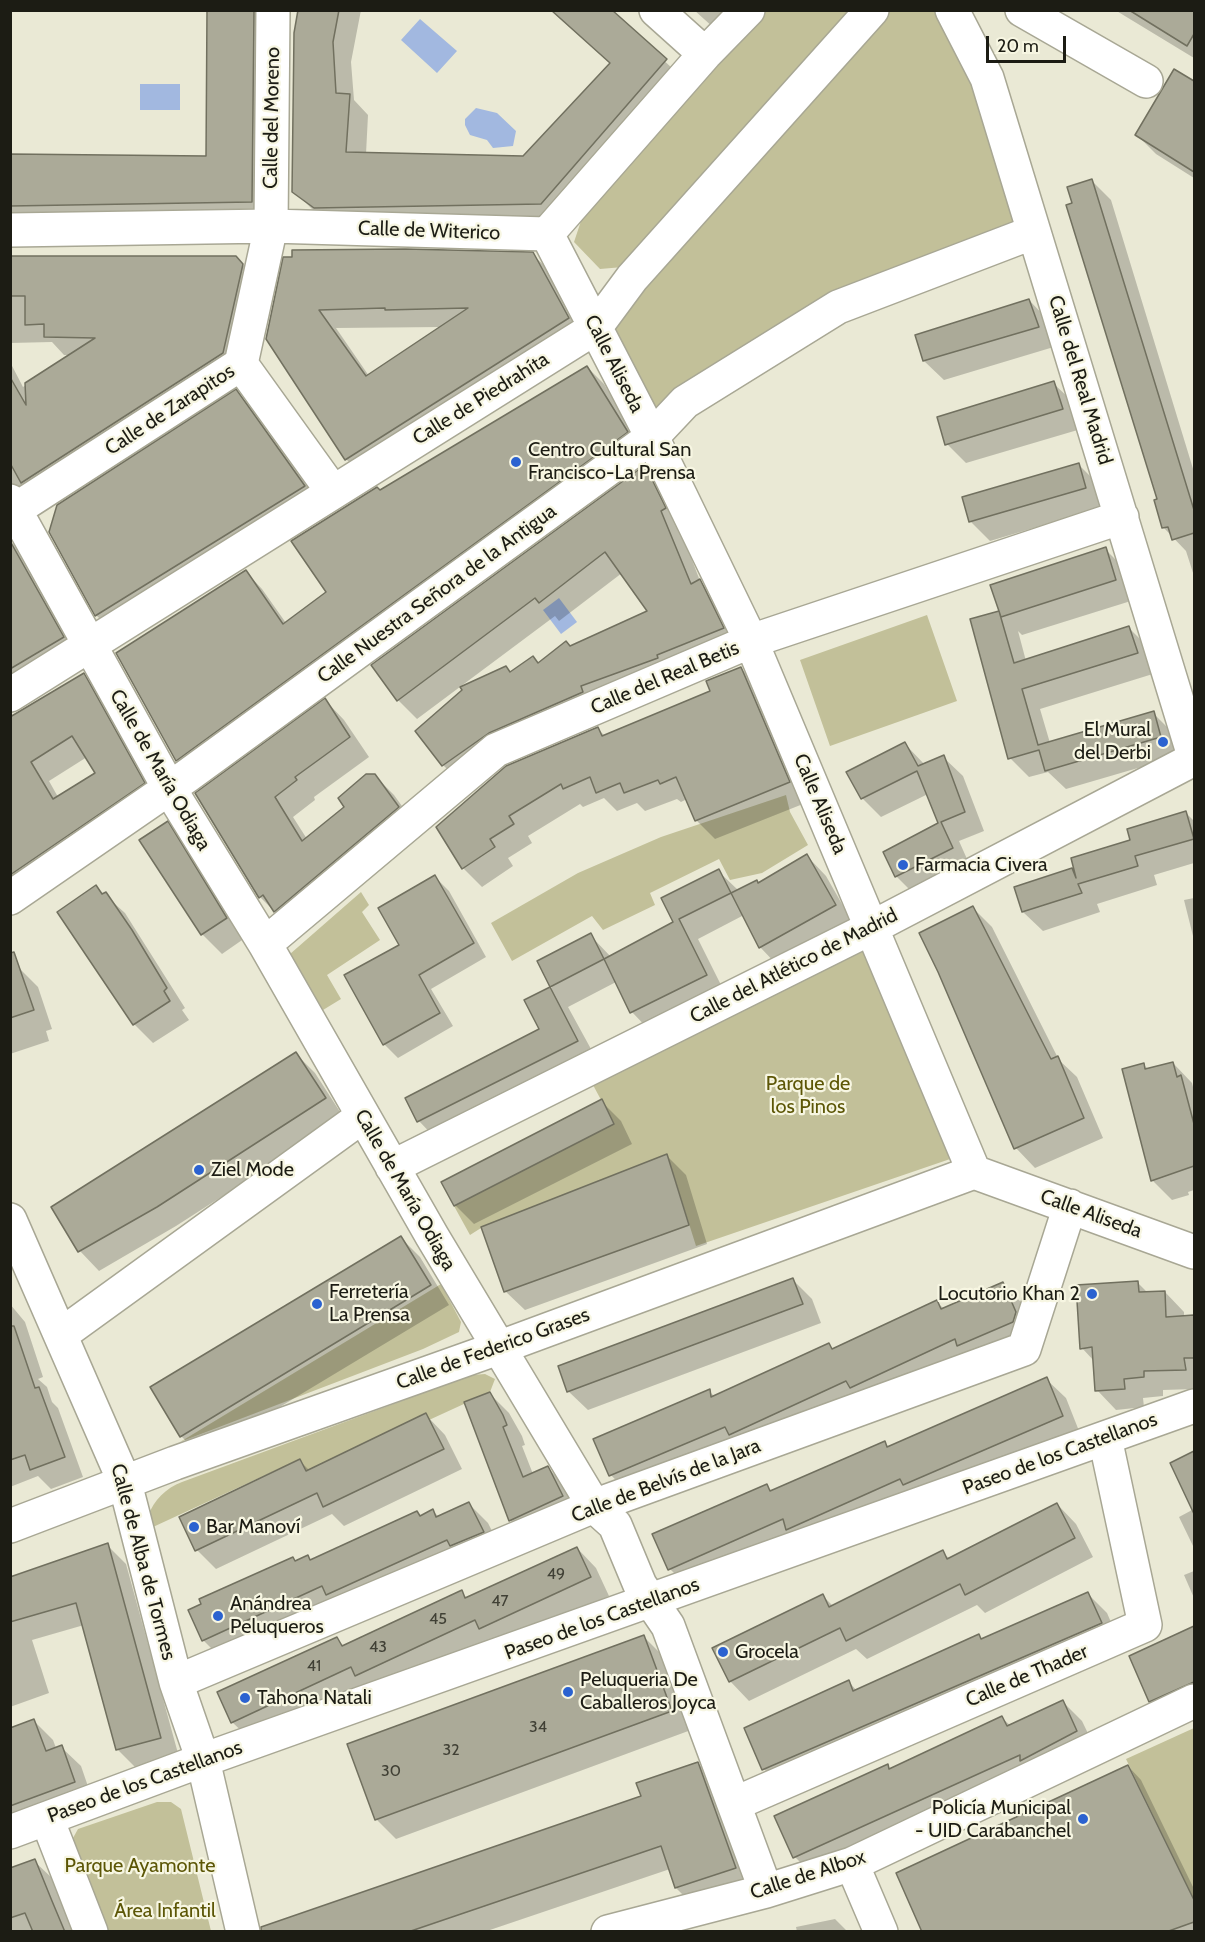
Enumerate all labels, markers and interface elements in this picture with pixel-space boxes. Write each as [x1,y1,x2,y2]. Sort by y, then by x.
scale bar [989,24,1068,62]
text: 20 m [997,35,1039,57]
street label: Calle del Moreno [259,47,285,189]
street label: Calle de Witerico [357,217,501,245]
street label: Calle del Real Madrid [1043,292,1117,468]
street label: Calle Aliseda [579,311,649,417]
street label: Calle de Piedrahíta [409,348,553,450]
street label: Calle de Zarapitos [101,359,239,461]
place label: Centro Cultural San Francisco-La Prensa [528,438,695,485]
marker: Centro Cultural San Francisco-La Prensa [509,455,523,469]
street label: Calle Nuestra Señora de la Antigua [313,499,561,689]
street label: Calle del Real Betis [587,636,743,720]
street label: Calle de María Odiaga [104,685,216,855]
place label: El Mural del Derbi [1074,718,1151,765]
marker: El Mural del Derbi [1156,735,1170,749]
street label: Calle Aliseda [788,750,852,858]
place label: Farmacia Civera [915,853,1048,877]
marker: Farmacia Civera [896,858,910,872]
street label: Calle del Atlético de Madrid [686,903,902,1029]
park label: Parque de los Pinos [766,1072,850,1119]
street label: Calle de María Odiaga [349,1105,461,1275]
place label: Ziel Mode [211,1158,294,1182]
marker: Ziel Mode [192,1163,206,1177]
street label: Calle Aliseda [1037,1185,1145,1243]
place label: Ferretería La Prensa [329,1280,410,1327]
place label: Locutorio Khan 2 [938,1282,1080,1306]
marker: Locutorio Khan 2 [1085,1287,1099,1301]
marker: Ferretería La Prensa [310,1297,324,1311]
street label: Calle de Federico Grases [393,1303,593,1395]
street label: Paseo de los Castellanos [959,1408,1161,1500]
street label: Calle de Belvís de la Jara [568,1434,764,1528]
street label: Calle de Alba de Tormes [105,1461,181,1663]
place label: Bar Manoví [206,1515,300,1539]
marker: Bar Manoví [187,1520,201,1534]
house number: 49 [547,1564,565,1584]
street label: Paseo de los Castellanos [501,1573,703,1665]
house number: 47 [491,1591,509,1611]
place label: Anándrea Peluqueros [230,1592,324,1639]
marker: Anándrea Peluqueros [211,1609,225,1623]
house number: 45 [429,1609,447,1629]
house number: 43 [369,1637,387,1657]
street label: Calle de Thader [962,1639,1092,1713]
place label: Grocela [735,1640,799,1664]
marker: Grocela [716,1645,730,1659]
house number: 41 [307,1656,321,1676]
place label: Peluqueria De Caballeros Joyca [580,1668,716,1715]
marker: Peluqueria De Caballeros Joyca [561,1685,575,1699]
place label: Tahona Natali [257,1686,372,1710]
marker: Tahona Natali [238,1691,252,1705]
house number: 34 [529,1717,547,1737]
street label: Paseo de los Castellanos [44,1736,246,1828]
house number: 32 [442,1740,460,1760]
house number: 30 [381,1761,401,1781]
place label: Policía Municipal - UID Carabanchel [915,1796,1071,1843]
marker: Policía Municipal - UID Carabanchel [1076,1812,1090,1826]
street label: Calle de Albox [747,1845,869,1905]
park label: Parque Ayamonte [65,1854,215,1878]
park label: Área Infantil [114,1899,216,1923]

